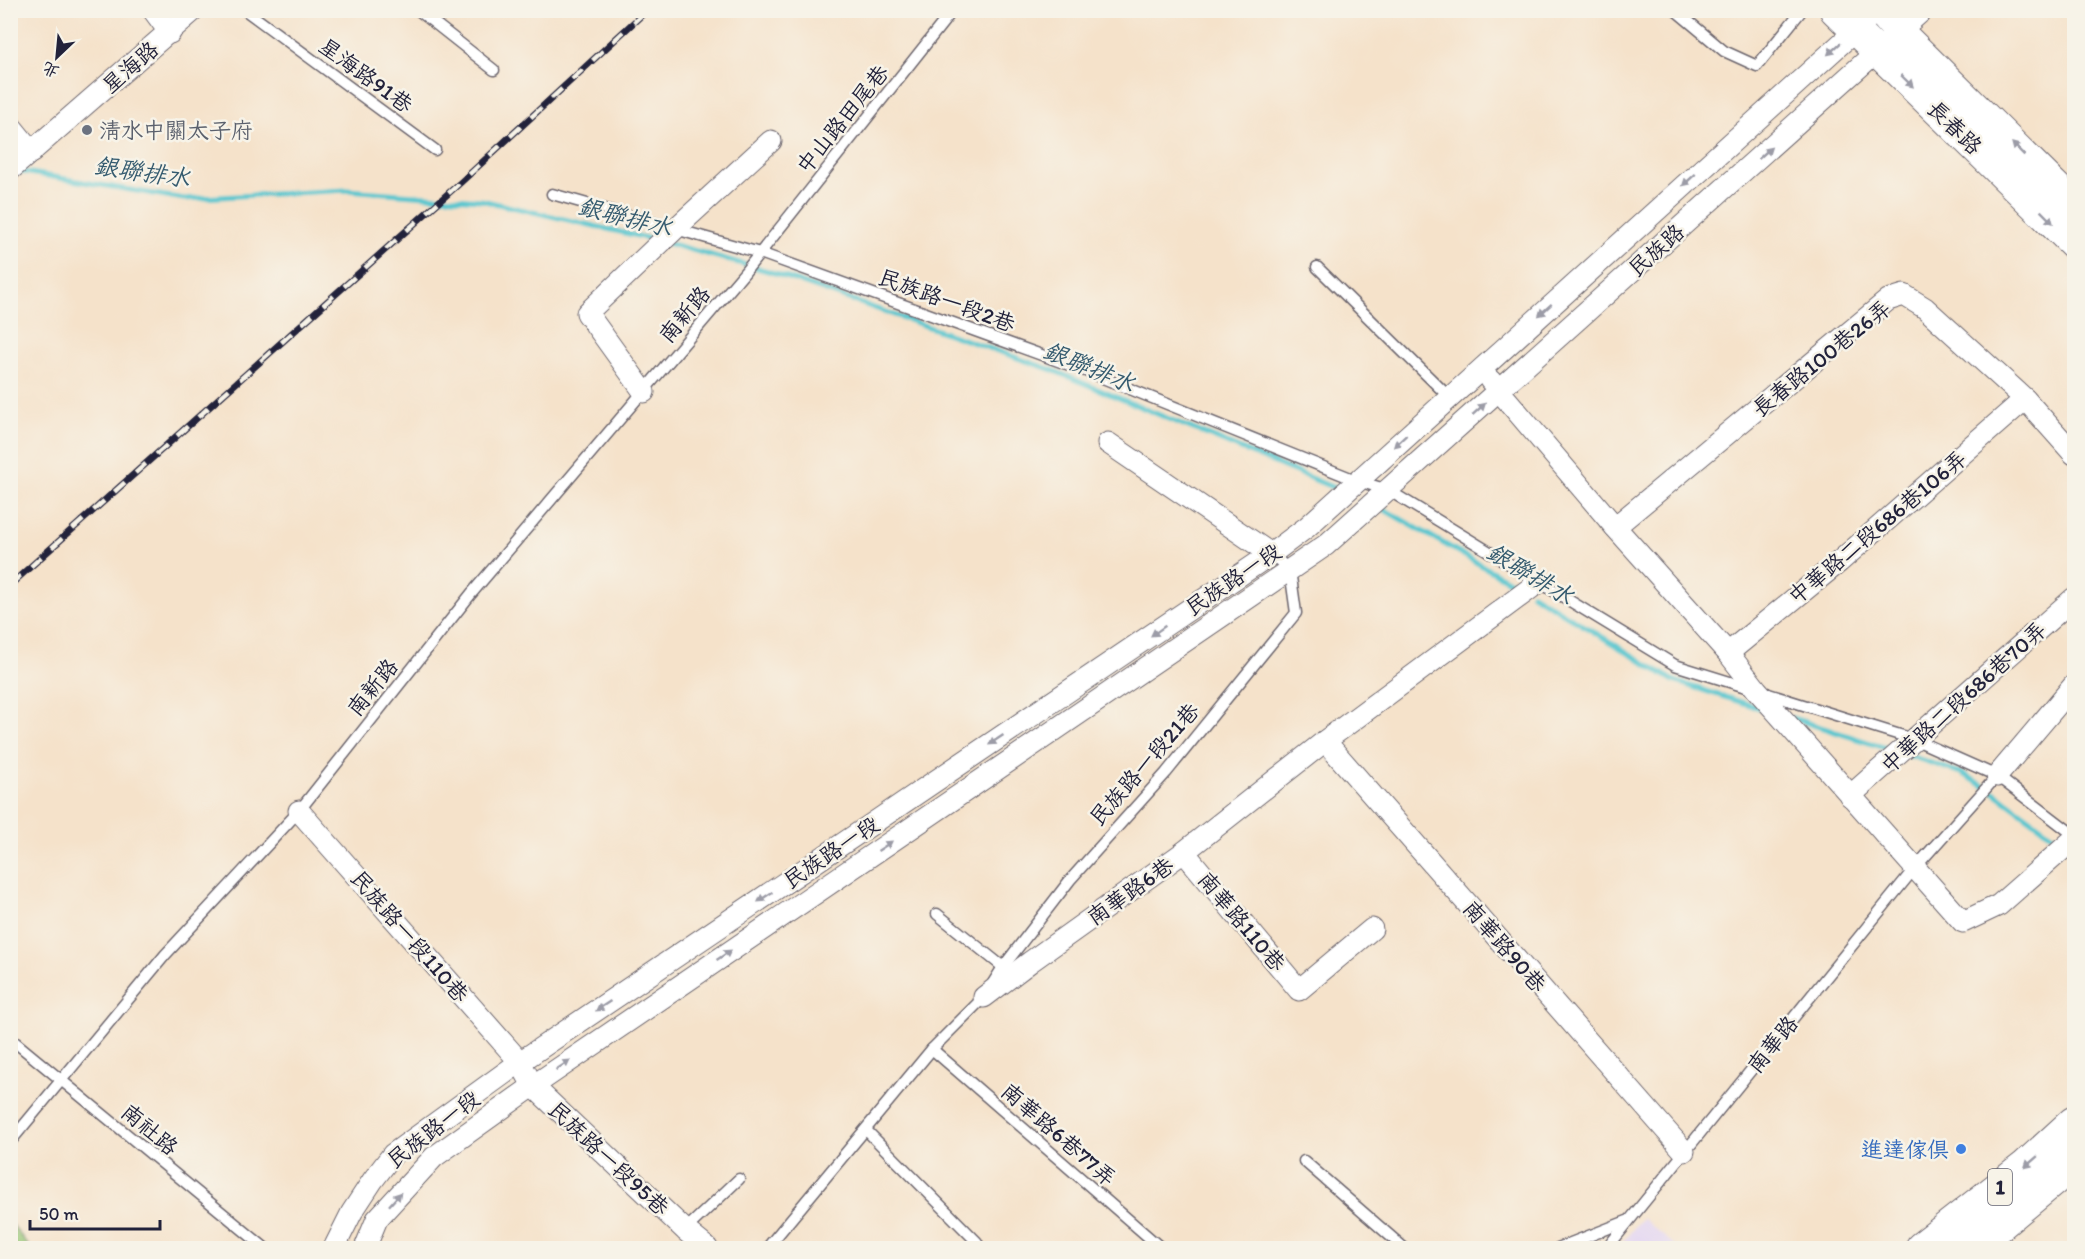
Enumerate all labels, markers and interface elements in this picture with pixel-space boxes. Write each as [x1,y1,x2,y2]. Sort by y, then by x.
north arrow [27,27,87,87]
street label: 星海路91巷 [313,32,418,119]
street label: 星海路 [97,36,164,99]
one-way arrow [1827,42,1842,55]
text: 北 [39,58,62,82]
street label: 中山路田尾巷 [790,60,894,179]
one-way arrow [1899,74,1914,88]
street label: 長春路 [1922,95,1988,160]
place label: 清水中關太子府 [99,117,253,144]
marker: 清水中關太子府 [80,123,94,137]
one-way arrow [2011,141,2025,156]
one-way arrow [1757,147,1772,160]
water label: 銀聯排水 [93,150,193,193]
one-way arrow [1682,173,1697,187]
water label: 銀聯排水 [575,191,676,242]
one-way arrow [2040,209,2054,224]
street label: 民族路 [1623,218,1690,282]
street label: 民族路一段2巷 [875,263,1019,338]
street label: 南新路 [653,280,716,348]
street label: 長春路100巷26弄 [1747,294,1896,423]
one-way arrow [1537,303,1552,317]
water label: 銀聯排水 [1039,335,1140,398]
one-way arrow [1471,403,1486,416]
one-way arrow [1393,434,1407,448]
street label: 中華路二段686巷106弄 [1783,445,1972,610]
water label: 銀聯排水 [1482,536,1580,611]
street label: 民族路一段 [1180,537,1286,621]
street label: 中華路二段686巷70弄 [1875,616,2052,779]
one-way arrow [1150,625,1166,637]
street label: 南新路 [341,653,404,721]
street label: 民族路一段21巷 [1084,697,1205,831]
one-way arrow [988,734,1004,745]
street label: 民族路一段 [778,810,884,894]
one-way arrow [877,840,893,852]
street label: 南華路6巷 [1082,852,1179,931]
street label: 民族路一段110巷 [345,865,474,1008]
street label: 南華路110巷 [1192,866,1291,977]
one-way arrow [757,891,773,902]
street label: 南華路90巷 [1457,895,1552,998]
one-way arrow [716,949,732,961]
one-way arrow [596,1000,612,1012]
street label: 南華路 [1741,1010,1804,1078]
one-way arrow [555,1060,571,1071]
street label: 南華路6巷77弄 [996,1077,1122,1192]
street label: 民族路一段 [382,1085,485,1174]
street label: 民族路一段95巷 [543,1096,675,1221]
street label: 南社路 [116,1098,184,1161]
place label: 進達傢俱 [1861,1136,1949,1163]
marker: 進達傢俱 [1954,1142,1968,1156]
one-way arrow [2024,1155,2039,1168]
road number: 1 [1988,1169,2012,1205]
one-way arrow [388,1192,402,1207]
scale bar [30,1193,160,1231]
text: 50 m [39,1203,79,1225]

